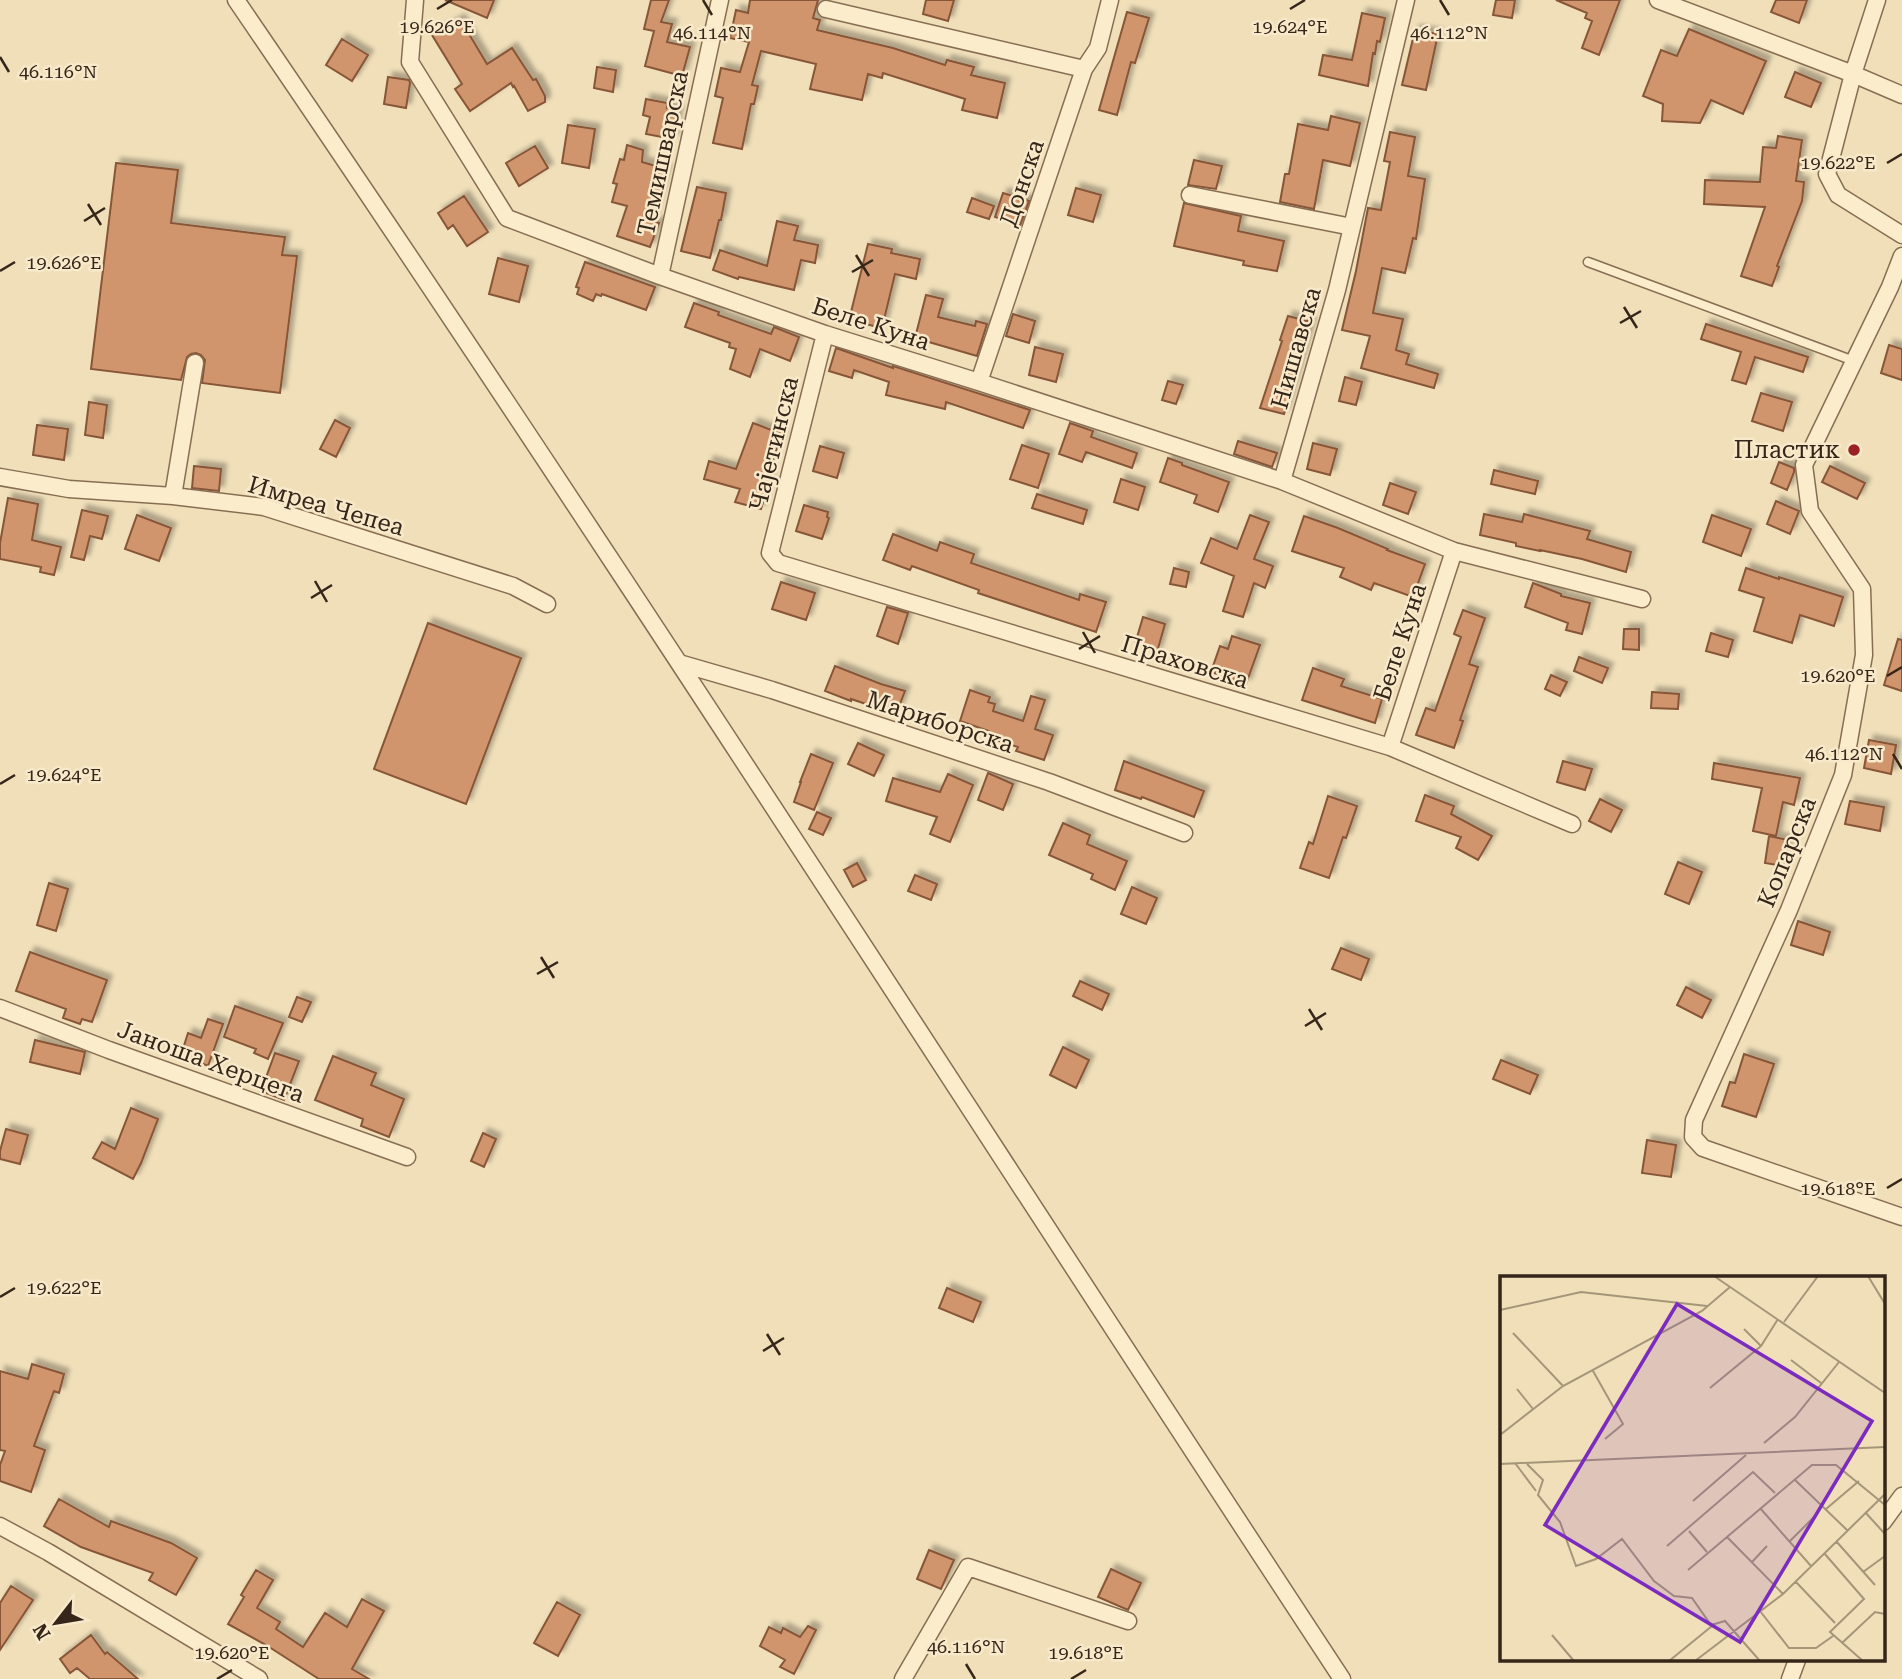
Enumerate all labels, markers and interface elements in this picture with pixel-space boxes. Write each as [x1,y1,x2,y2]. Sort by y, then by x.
text: 19.626°E [399,16,475,37]
text: 19.624°E [1252,16,1328,37]
text: 46.114°N [673,22,751,43]
text: 46.112°N [1410,22,1488,43]
text: 46.116°N [19,61,97,82]
street label: Темишварска [632,68,694,238]
street label: Донска [994,136,1050,230]
text: 19.622°E [1800,152,1876,173]
text: 19.626°E [26,252,102,273]
street label: Нишавска [1265,284,1327,412]
street label: Беле Куна [809,292,933,356]
street label: Чајетинска [744,374,804,514]
place label: Пластик [1734,436,1840,464]
marker: Пластик [1846,442,1862,458]
street label: Имреа Чепеа [245,470,407,542]
street label: Беле Куна [1368,580,1432,704]
street label: Праховска [1118,629,1252,695]
text: 19.620°E [1800,665,1876,686]
street label: Мариборска [863,685,1017,759]
text: 46.112°N [1805,743,1883,764]
text: 19.624°E [26,764,102,785]
street label: Копарска [1752,793,1822,911]
street label: Јаноша Херцега [114,1015,308,1109]
text: 19.618°E [1800,1178,1876,1199]
inset map [1500,1276,1884,1662]
text: 19.622°E [26,1277,102,1298]
north arrow [21,1588,91,1658]
text: N [28,1619,55,1644]
text: 46.116°N [927,1636,1005,1657]
text: 19.620°E [194,1642,270,1663]
text: 19.618°E [1048,1642,1124,1663]

